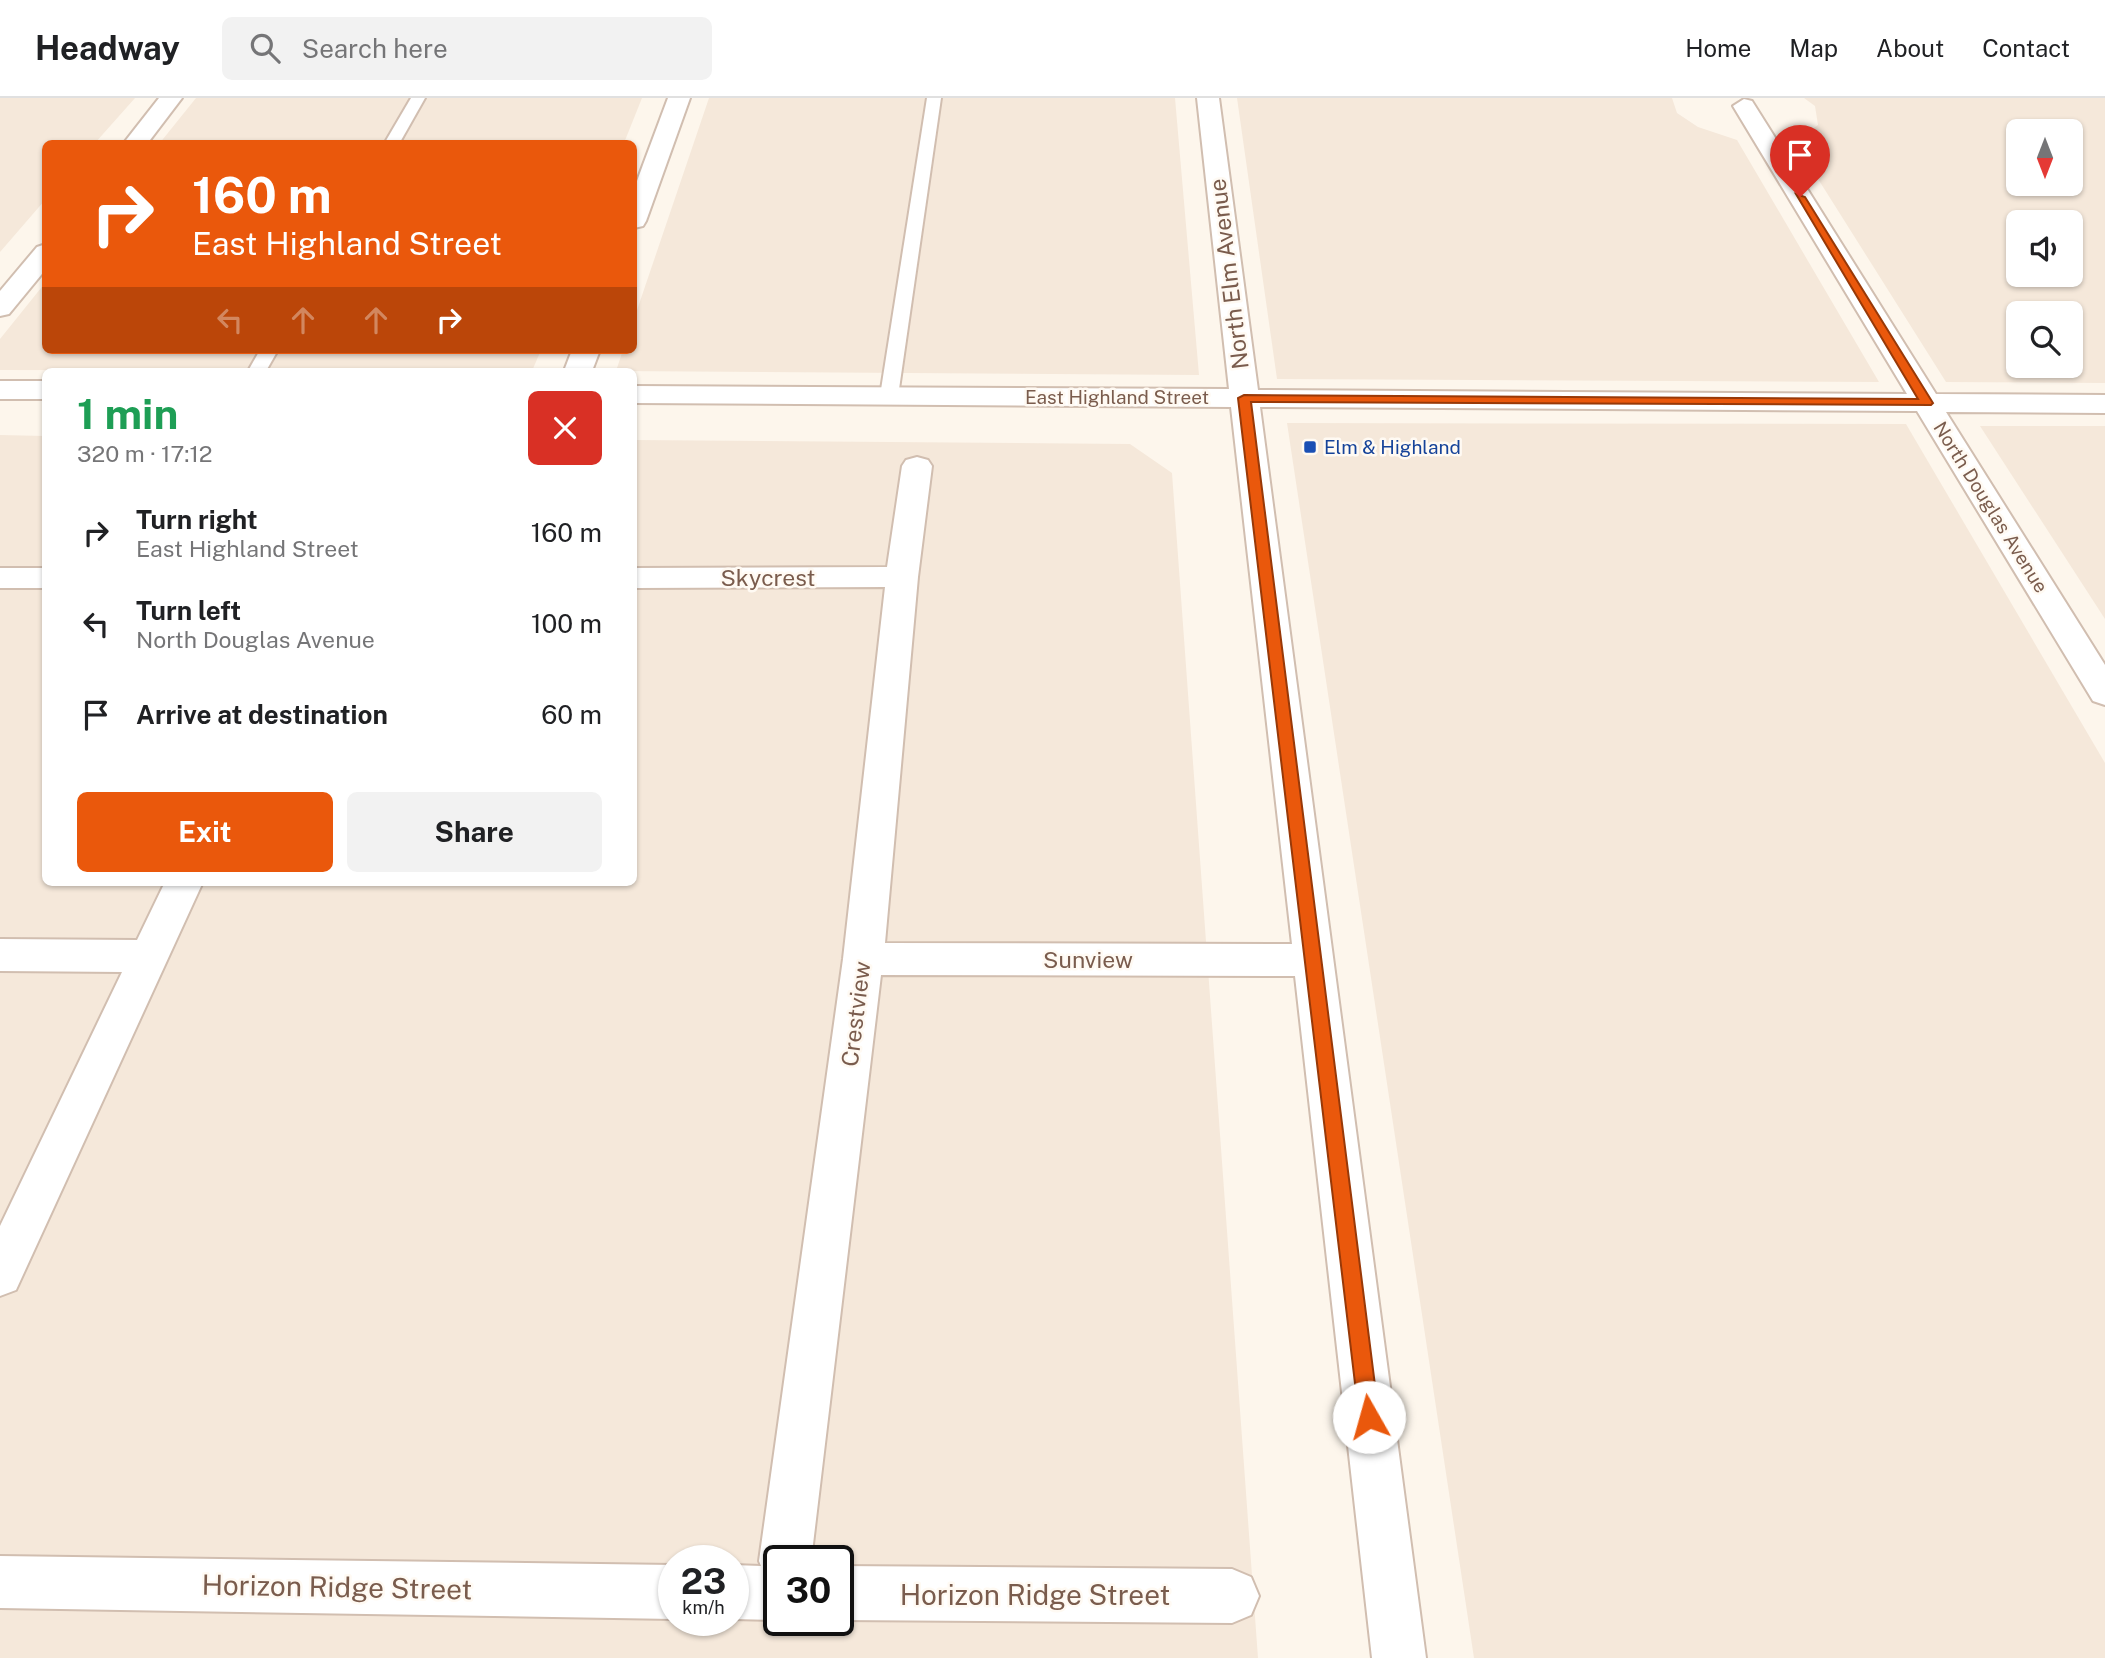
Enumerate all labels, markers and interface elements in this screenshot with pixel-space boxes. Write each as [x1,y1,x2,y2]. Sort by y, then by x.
search box [222,17,712,80]
text: Headway [35,29,180,67]
icon: search [246,29,284,67]
text: Search here [302,33,448,64]
text: Home [1685,34,1751,62]
text: Map [1789,34,1838,62]
text: About [1876,34,1944,62]
text: Contact [1982,34,2070,62]
north arrow [2006,119,2082,196]
map controls [2006,119,2083,378]
pin [1770,125,1830,197]
icon: arrive [1781,136,1819,174]
text: 160 m [192,166,332,224]
icon: right [77,168,168,259]
street label: North Elm Avenue [1203,177,1254,371]
button: sound [2006,210,2083,287]
text: East Highland Street [192,225,502,262]
icon: left [211,301,249,339]
icon: ahead [284,301,322,339]
icon: ahead [357,301,395,339]
icon: right [430,301,468,339]
button: search [2006,301,2083,378]
street label: East Highland Street [1025,386,1209,408]
text: 1 min [77,389,178,438]
button: close [528,391,602,465]
street label: North Douglas Avenue [1929,418,2053,596]
place label: Elm & Highland [1324,436,1461,458]
marker: Elm & Highland [1302,439,1318,455]
text: 320 m · 17:12 [77,440,213,467]
text: Turn right [136,504,258,535]
icon: right [77,514,115,552]
text: 160 m [531,517,602,548]
text: East Highland Street [136,535,359,562]
street label: Skycrest [720,564,816,591]
text: Turn left [136,595,241,626]
icon: left [77,605,115,643]
text: 100 m [531,608,602,639]
text: North Douglas Avenue [136,626,375,653]
icon: arrive [77,696,115,734]
text: Arrive at destination [136,699,388,730]
text: 60 m [541,699,602,730]
button: Exit [77,792,333,872]
button: Share [347,792,602,872]
street label: Sunview [1043,946,1133,973]
street label: Crestview [836,960,875,1068]
position arrow [1332,1380,1406,1454]
speed limit sign: 30 [763,1545,854,1636]
text: 23 [681,1561,726,1602]
street label: Horizon Ridge Street [201,1568,473,1605]
street label: Horizon Ridge Street [900,1578,1170,1611]
text: km/h [682,1597,725,1618]

